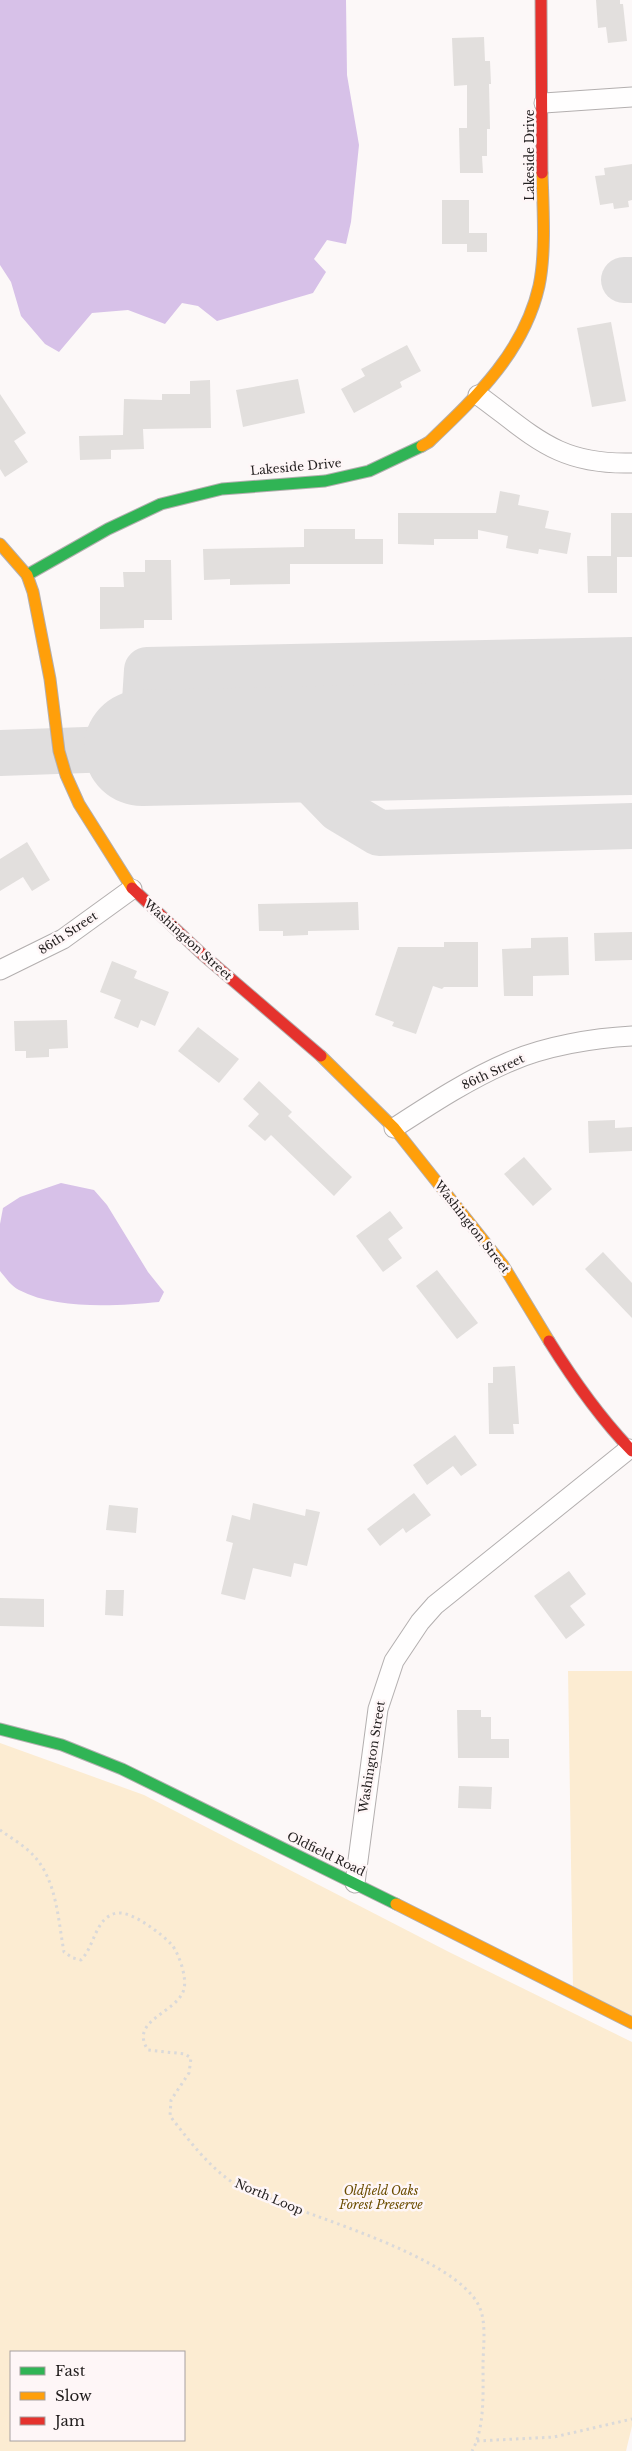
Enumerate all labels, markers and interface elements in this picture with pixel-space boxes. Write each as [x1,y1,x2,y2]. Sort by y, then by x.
street label: Lakeside Drive [522,109,537,201]
street label: Lakeside Drive [250,455,342,478]
street label: Washington Street [141,896,236,983]
street label: 86th Street [35,908,100,957]
street label: 86th Street [459,1050,527,1093]
street label: Washington Street [431,1177,513,1276]
street label: Washington Street [355,1699,388,1815]
street label: Oldfield Road [285,1828,368,1879]
street label: North Loop [233,2175,306,2218]
park label: Oldfield Oaks Forest Preserve [338,2183,423,2212]
legend [10,2351,185,2441]
text: Fast [55,2361,86,2380]
text: Slow [55,2386,92,2405]
text: Jam [53,2411,85,2430]

